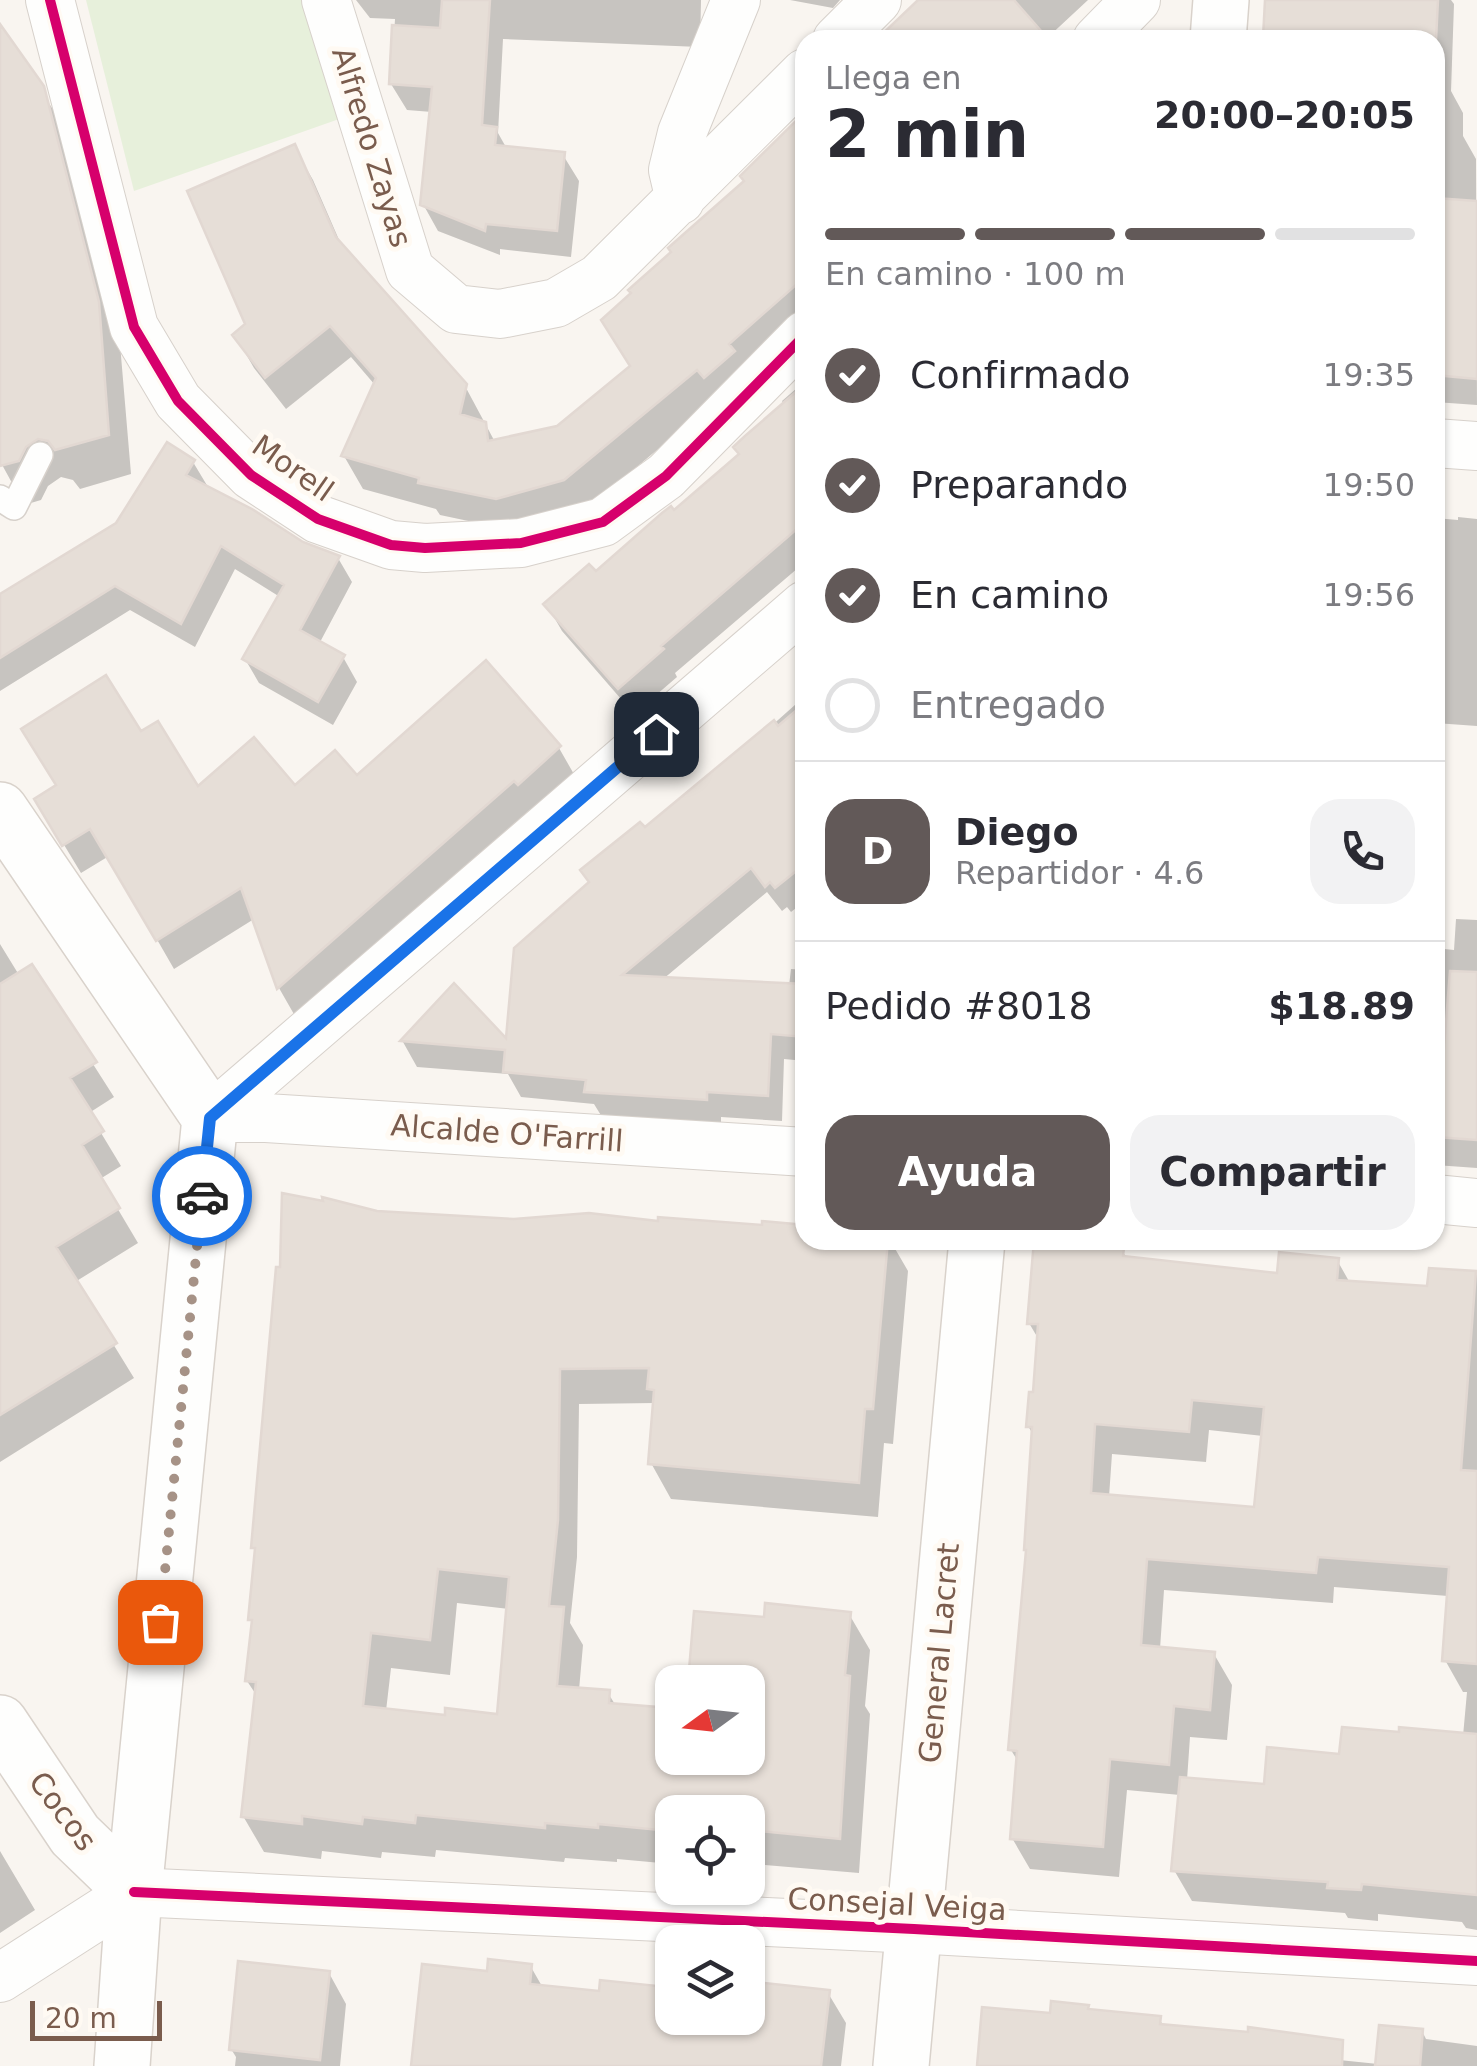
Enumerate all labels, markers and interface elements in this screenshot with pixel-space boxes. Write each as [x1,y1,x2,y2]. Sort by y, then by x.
street label: Alfredo Zayas [325,43,419,251]
text: Llega en [825,59,961,97]
text: 20:00–20:05 [1154,93,1415,137]
text: 2 min [825,97,1029,172]
text: En camino · 100 m [825,255,1126,293]
icon: check [825,348,880,403]
text: Confirmado [910,353,1130,397]
text: 19:35 [1323,356,1415,394]
street label: Morell [246,428,340,508]
icon: check [825,458,880,513]
text: Preparando [910,463,1128,507]
text: 19:50 [1323,466,1415,504]
icon: check [825,568,880,623]
text: En camino [910,573,1109,617]
text: 19:56 [1323,576,1415,614]
text: Entregado [910,683,1106,727]
pin [614,692,699,777]
icon: home [629,707,684,762]
button: phone [1310,799,1415,904]
text: Diego [955,810,1079,854]
text: D [862,829,893,873]
text: Repartidor · 4.6 [955,854,1204,892]
text: Pedido #8018 [825,984,1093,1028]
text: $18.89 [1268,984,1415,1028]
street label: Alcalde O'Farrill [390,1107,624,1159]
button: Ayuda [825,1115,1110,1230]
button: Compartir [1130,1115,1415,1230]
courier [152,1146,252,1246]
icon: car [175,1169,230,1224]
street label: General Lacret [912,1541,966,1765]
pin [118,1580,203,1665]
icon: bag [133,1595,188,1650]
north arrow [655,1665,765,1775]
map controls [655,1665,765,2035]
street label: Cocos [22,1765,104,1857]
button: locate [655,1795,765,1905]
street label: Consejal Veiga [787,1881,1007,1927]
button: layers [655,1925,765,2035]
scale bar [30,1996,162,2040]
text: 20 m [45,2002,117,2035]

